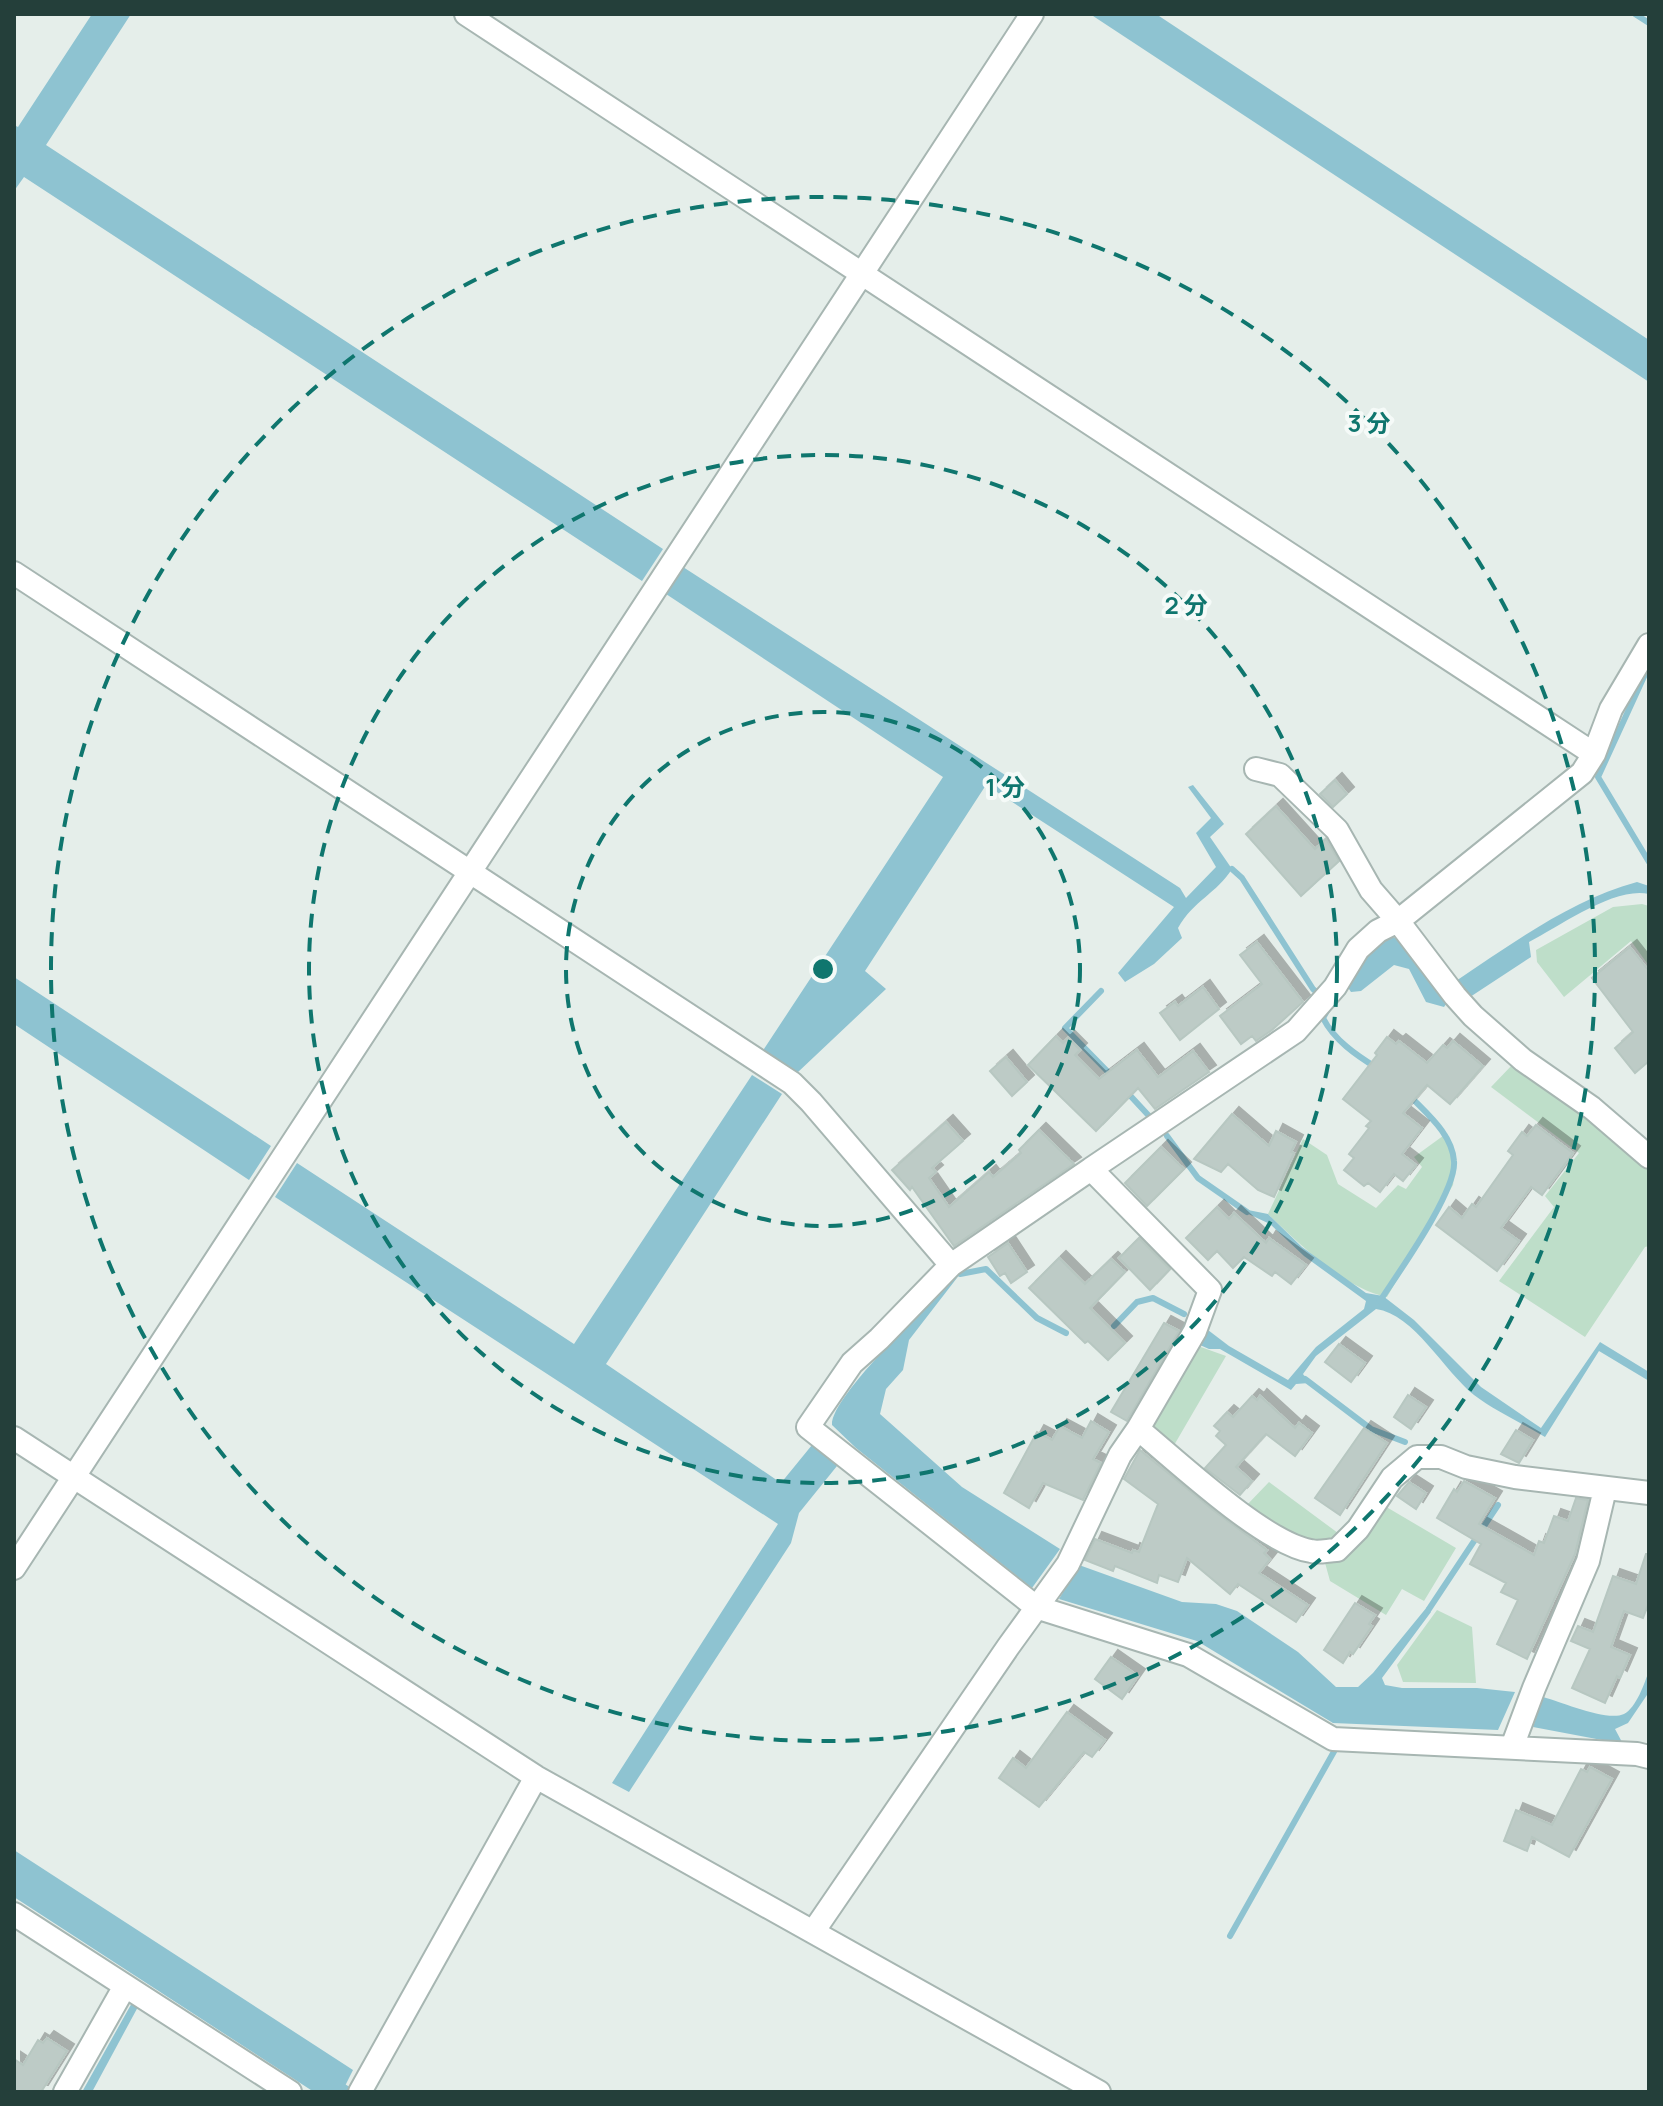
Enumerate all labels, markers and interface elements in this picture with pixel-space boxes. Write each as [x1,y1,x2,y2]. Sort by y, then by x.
text: 3 分 [1348,406,1390,439]
text: 2 分 [1164,588,1208,621]
text: 1 分 [985,770,1025,803]
centre of rings [809,955,837,983]

